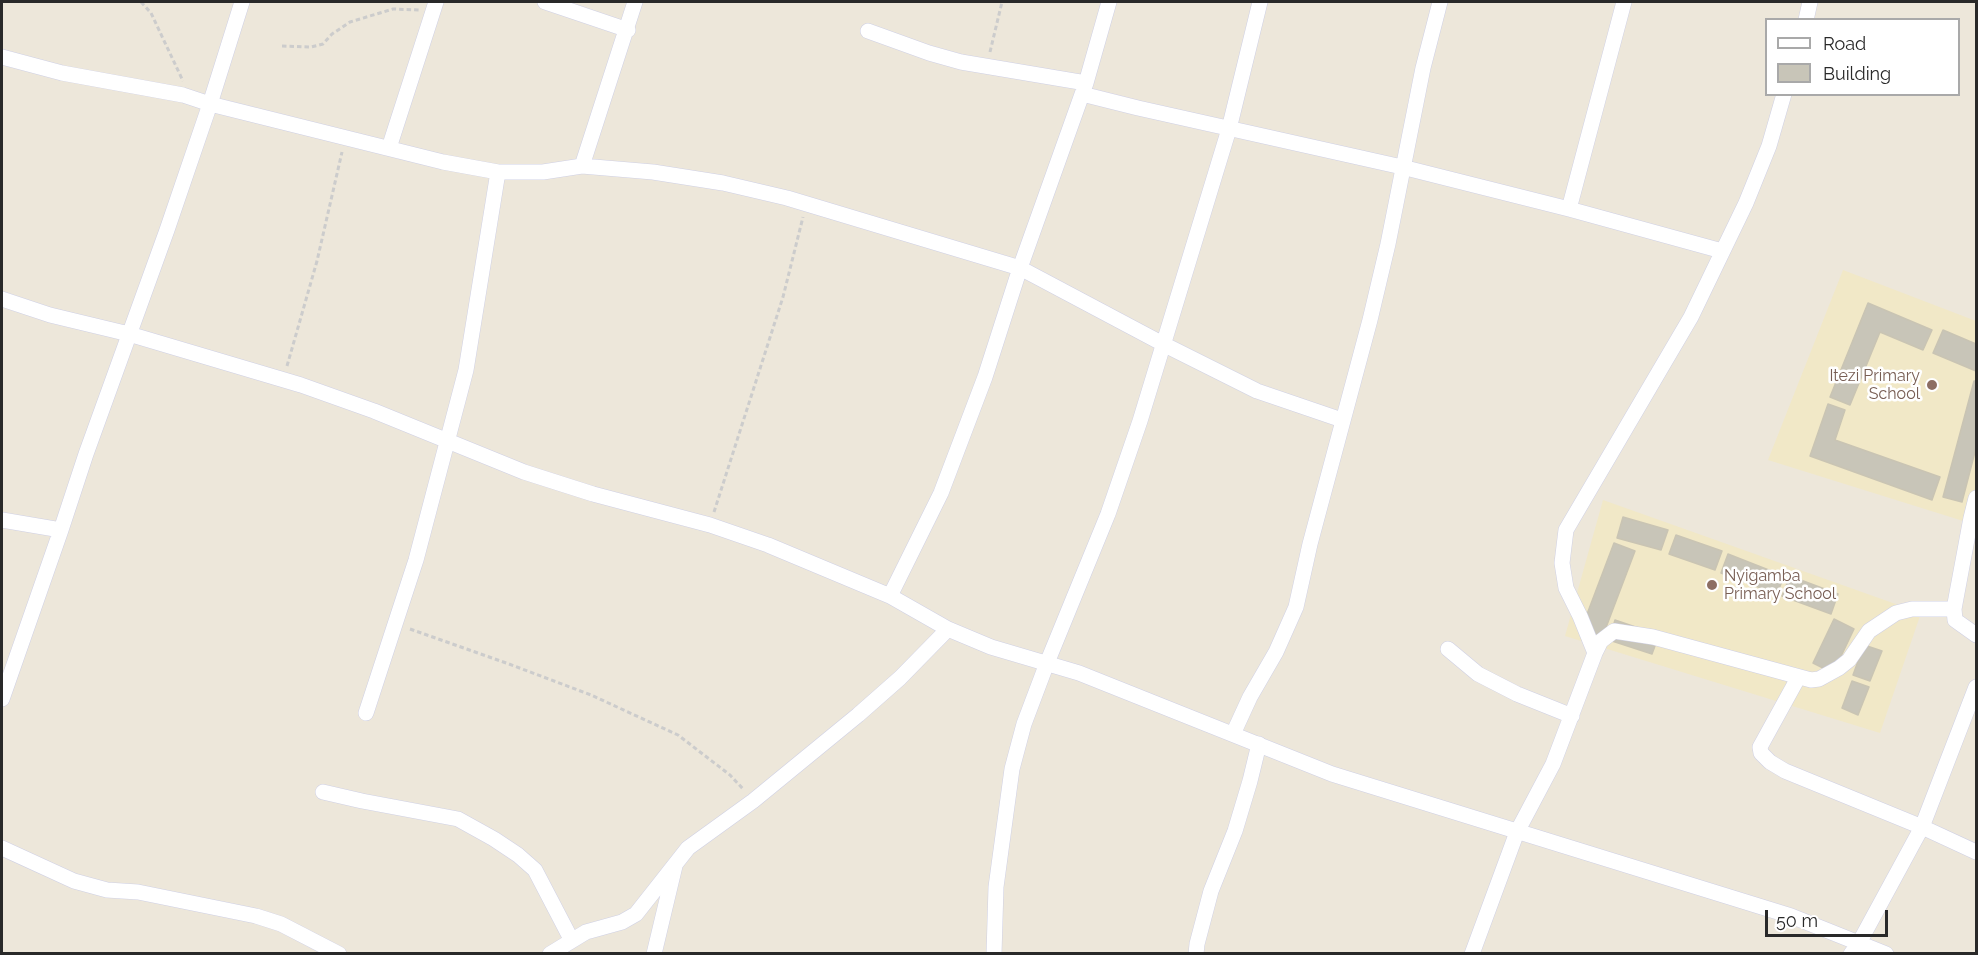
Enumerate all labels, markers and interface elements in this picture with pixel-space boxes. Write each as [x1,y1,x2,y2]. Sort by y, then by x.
legend [1765,18,1960,96]
text: Road [1823,33,1866,54]
text: Building [1823,63,1891,84]
place label: Itezi Primary School [1829,366,1920,404]
marker: Itezi Primary School [1925,378,1939,392]
place label: Nyigamba Primary School [1724,566,1836,604]
marker: Nyigamba Primary School [1705,578,1719,592]
scale bar [1768,898,1891,936]
text: 50 m [1776,910,1818,931]

